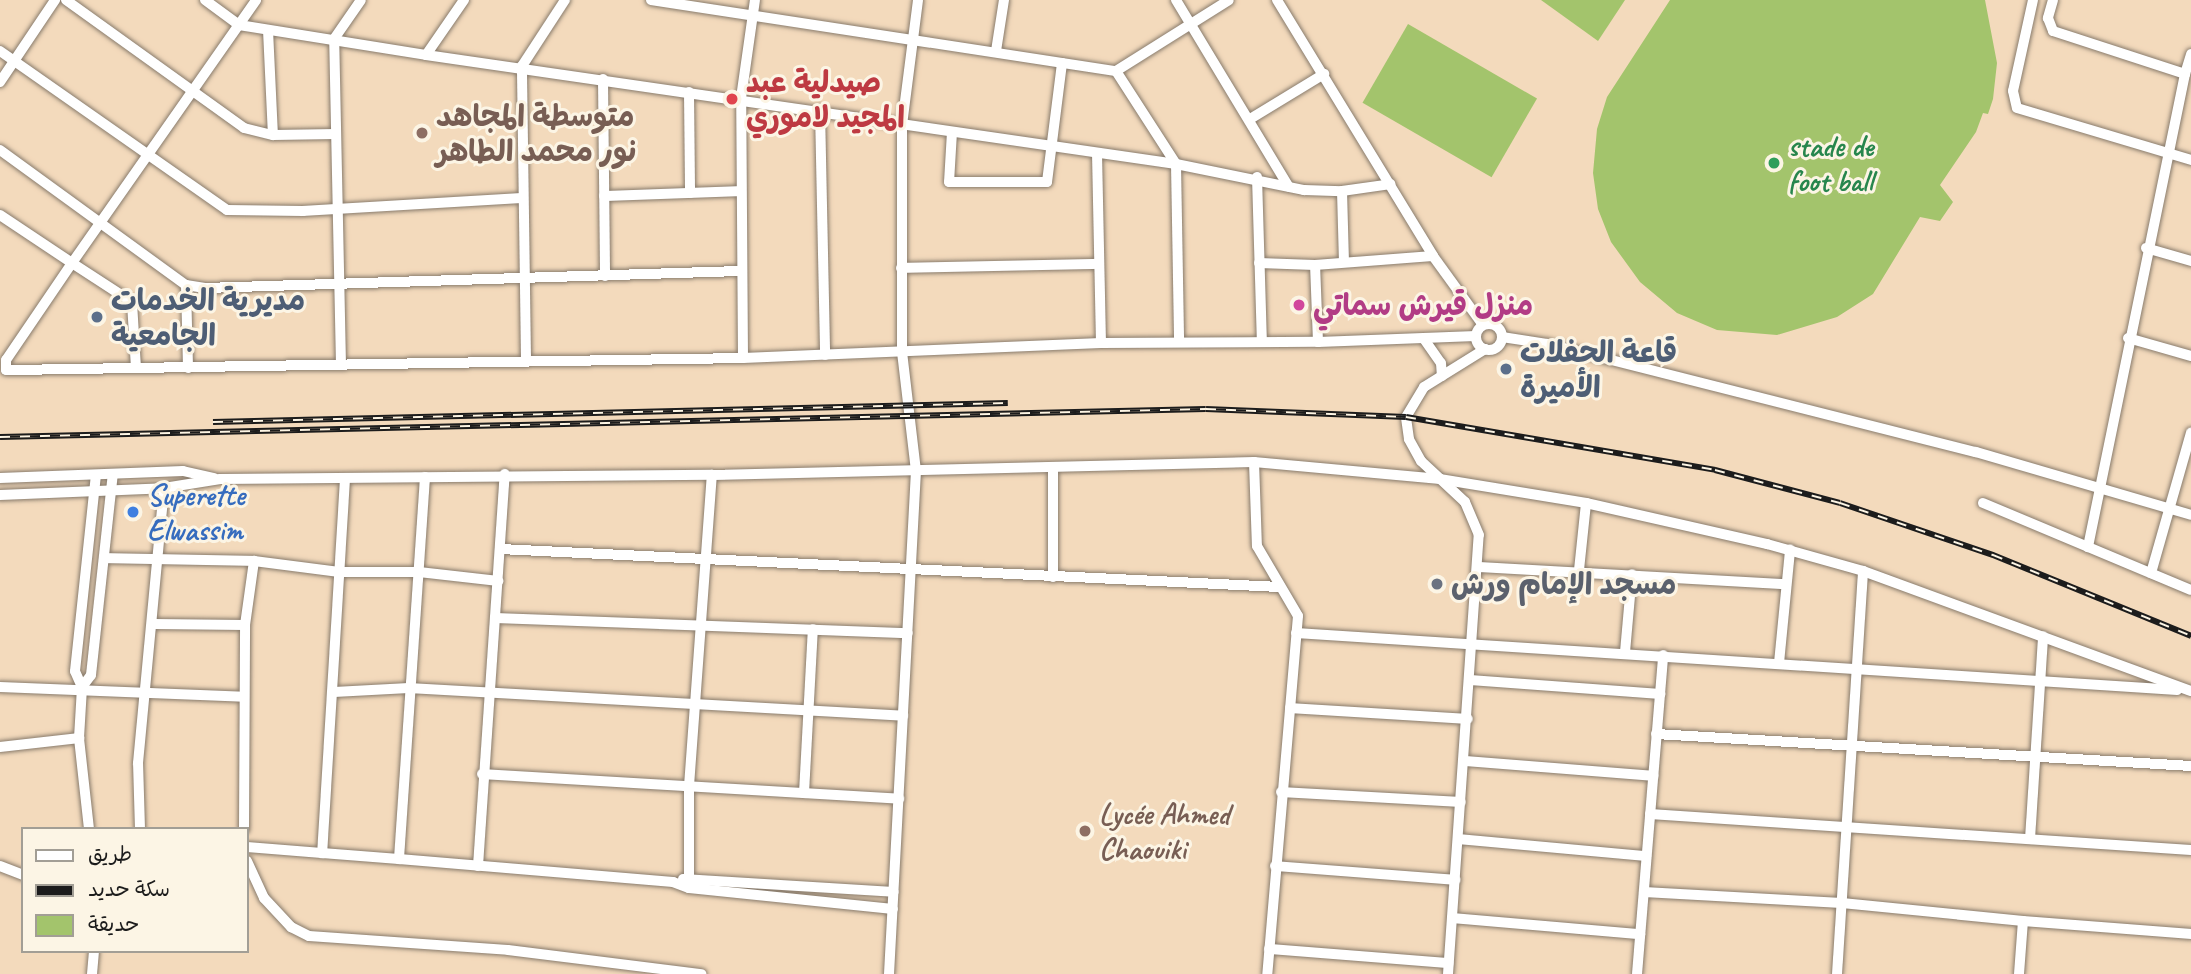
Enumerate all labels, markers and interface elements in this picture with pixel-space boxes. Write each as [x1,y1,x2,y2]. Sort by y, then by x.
place label: صيدلية عبد المجيد لاموري [746,64,905,134]
marker: صيدلية عبد المجيد لاموري [724,91,740,107]
place label: متوسطة المجاهد نور محمد الطاهر [436,98,636,168]
marker: متوسطة المجاهد نور محمد الطاهر [414,125,430,141]
place label: stade de foot ball [1788,128,1873,198]
marker: stade de foot ball [1766,155,1782,171]
place label: مديرية الخدمات الجامعية [111,282,305,352]
place label: منزل قيرش سماتي [1313,287,1533,323]
marker: منزل قيرش سماتي [1291,297,1307,313]
marker: مديرية الخدمات الجامعية [89,309,105,325]
place label: قاعة الحفلات الأميرة [1520,334,1677,404]
marker: قاعة الحفلات الأميرة [1498,361,1514,377]
place label: Superette Elwassim [147,477,244,548]
marker: Superette Elwassim [125,504,141,520]
place label: مسجد الإمام ورش [1451,566,1677,602]
marker: مسجد الإمام ورش [1429,576,1445,592]
place label: Lycée Ahmed Chaouiki [1099,796,1229,866]
marker: Lycée Ahmed Chaouiki [1077,823,1093,839]
legend [21,827,248,953]
text: طريق [88,841,132,867]
text: سكة حديد [88,876,170,902]
text: حديقة [88,911,139,937]

